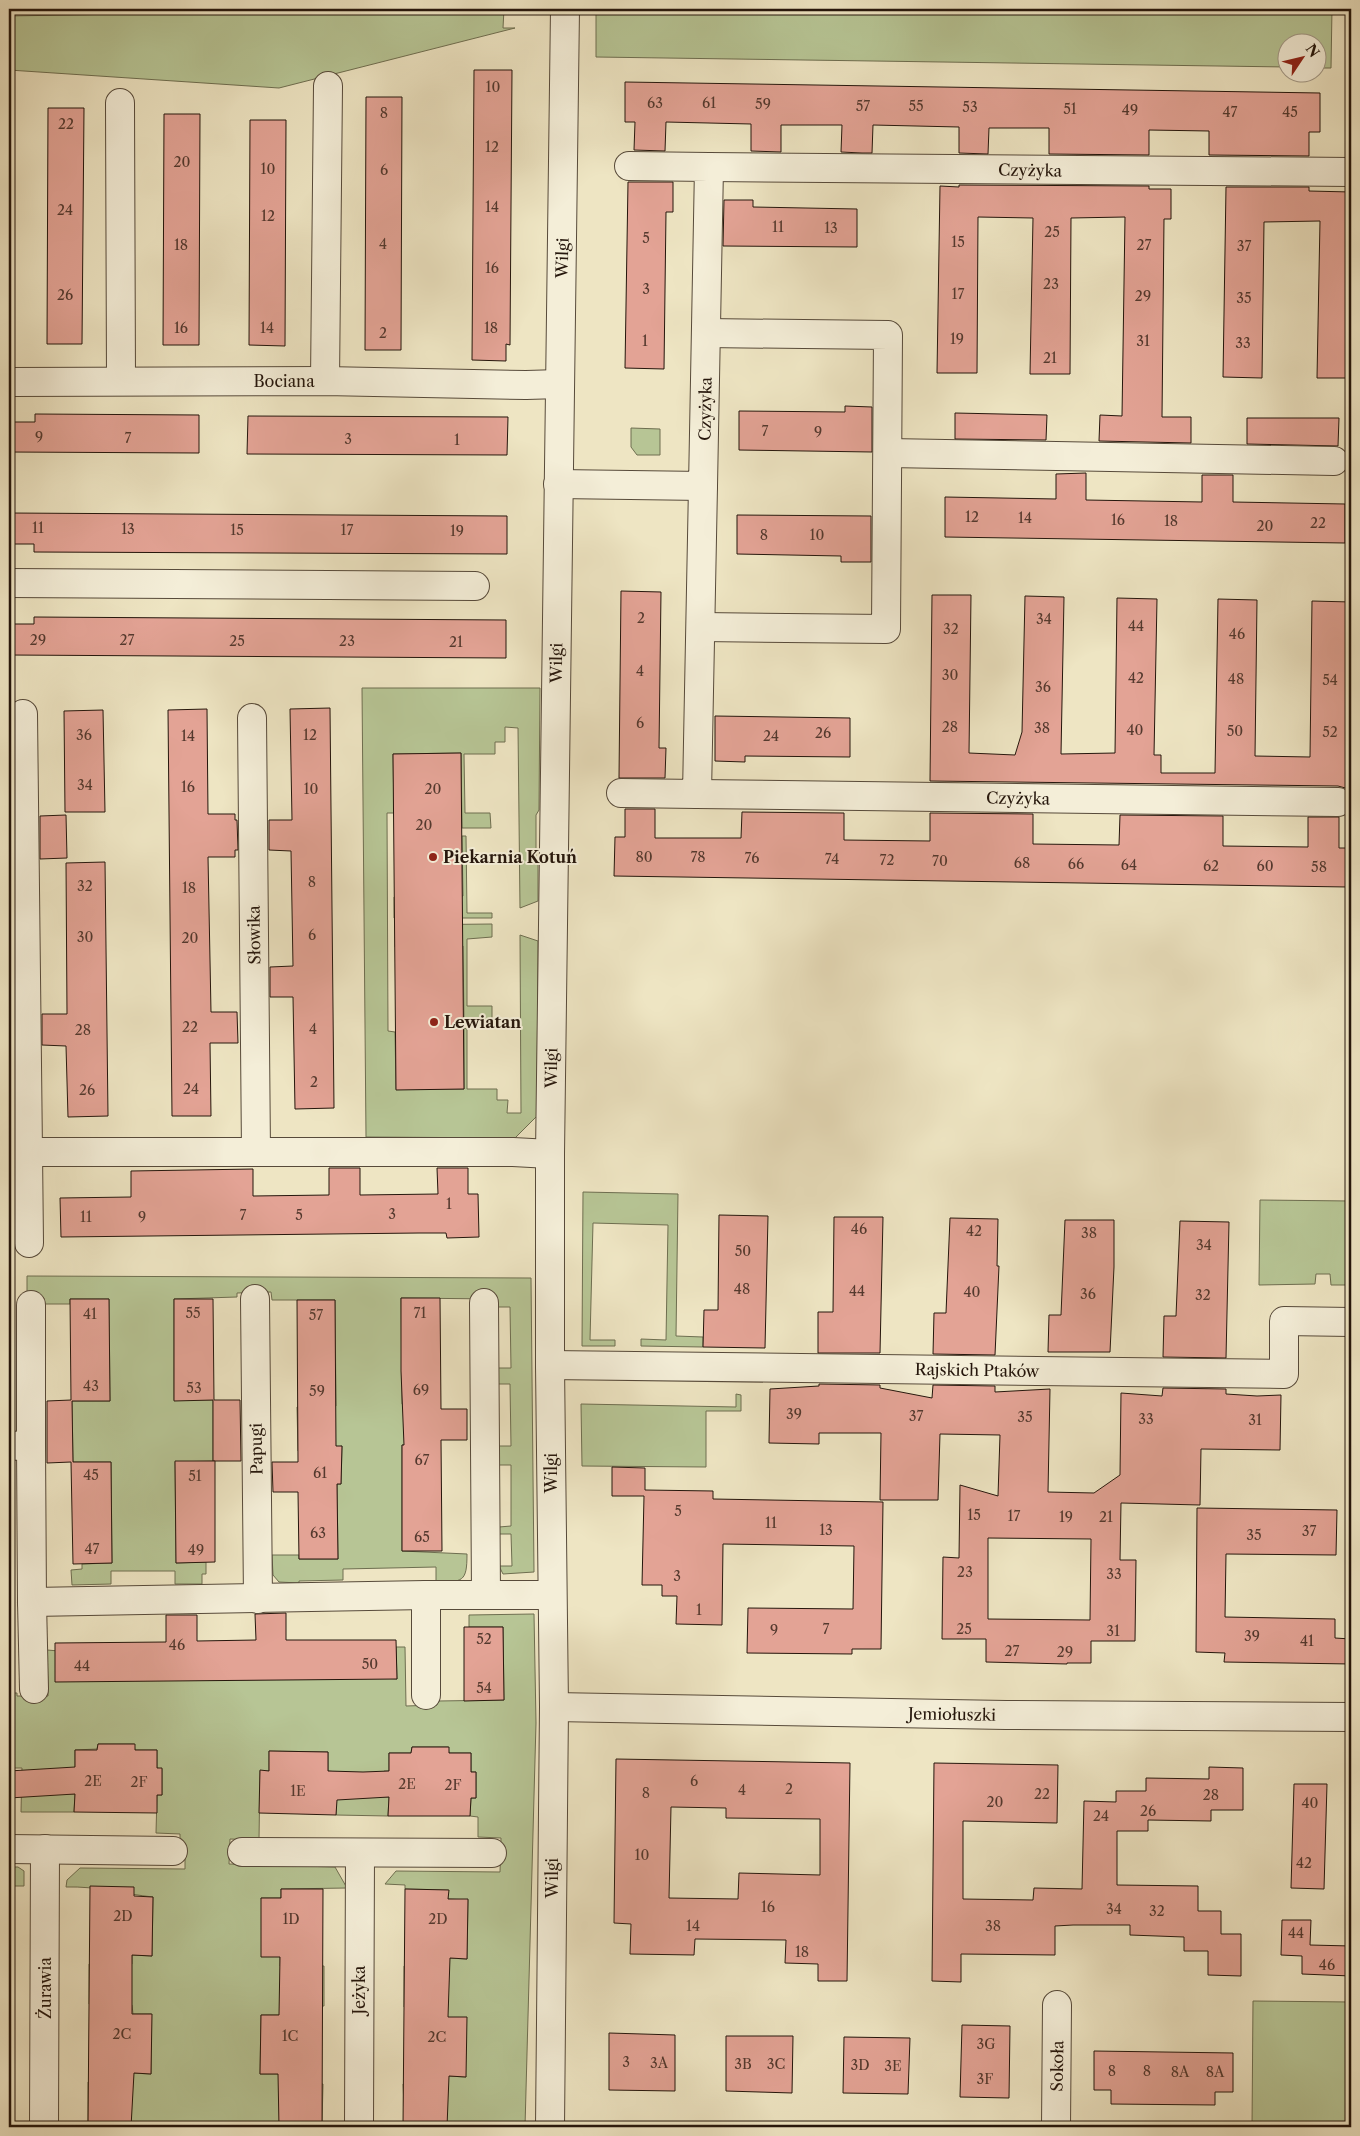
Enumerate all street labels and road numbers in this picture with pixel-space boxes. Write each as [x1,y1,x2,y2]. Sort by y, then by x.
street label: Czyżyka [998,159,1063,181]
street label: Wilgi [551,237,573,280]
street label: Bociana [253,371,315,391]
street label: Czyżyka [694,376,716,441]
street label: Wilgi [546,642,566,684]
street label: Czyżyka [986,787,1051,809]
street label: Słowika [243,905,265,965]
street label: Wilgi [541,1047,561,1089]
street label: Rajskich Ptaków [915,1359,1040,1381]
street label: Papugi [246,1423,266,1475]
street label: Wilgi [541,1453,561,1494]
street label: Jemiołuszki [905,1703,996,1725]
street label: Wilgi [542,1858,562,1899]
street label: Żurawia [35,1957,55,2019]
street label: Jeżyka [349,1965,369,2017]
street label: Sokoła [1047,2040,1067,2092]

